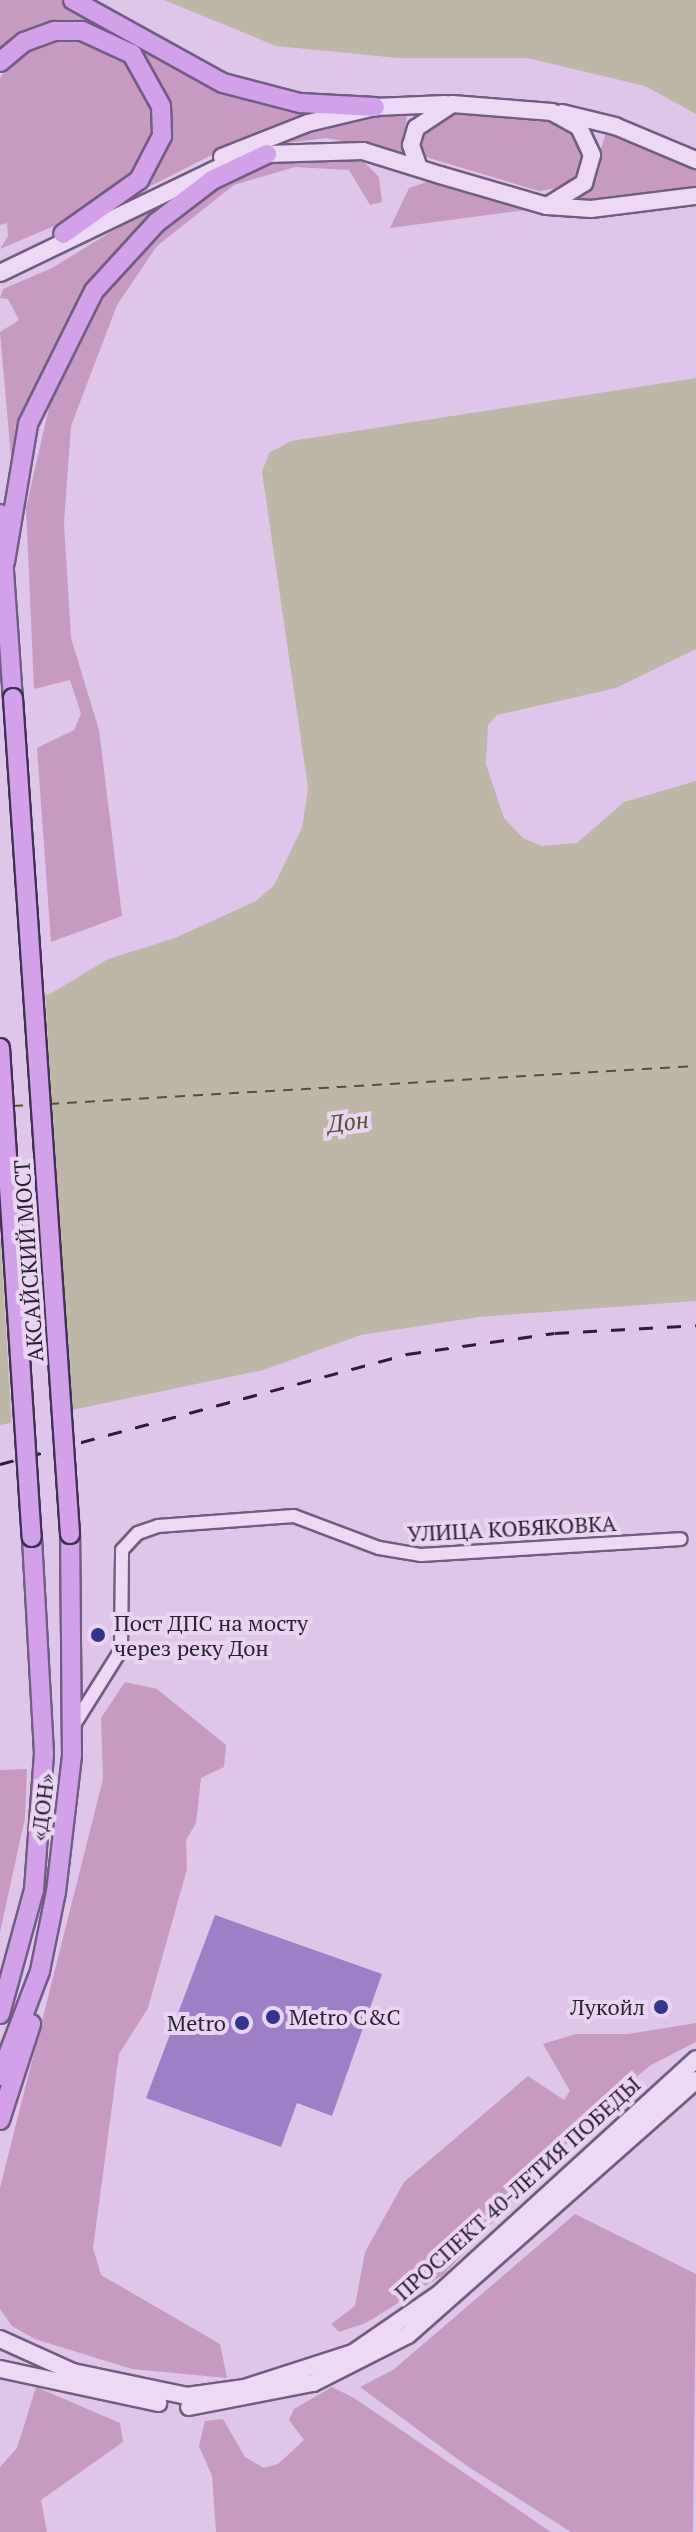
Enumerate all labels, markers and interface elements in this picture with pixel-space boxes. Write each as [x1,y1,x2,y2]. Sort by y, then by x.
water label: Дон [326,1105,370,1139]
street label: АКСАЙСКИЙ МОСТ [8,1159,48,1363]
street label: УЛИЦА КОБЯКОВКА [407,1509,617,1547]
place label: Пост ДПС на мосту через реку Дон [114,1609,309,1660]
marker: Пост ДПС на мосту через реку Дон [89,1626,107,1644]
street label: «ДОН» [25,1772,59,1842]
place label: Лукойл [570,1994,645,2020]
marker: Лукойл [652,1998,670,2016]
place label: Metro C&C [289,2004,401,2030]
marker: Metro C&C [264,2008,282,2026]
place label: Metro [167,2010,226,2036]
marker: Metro [233,2014,251,2032]
street label: ПРОСПЕКТ 40-ЛЕТИЯ ПОБЕДЫ [389,2071,645,2305]

